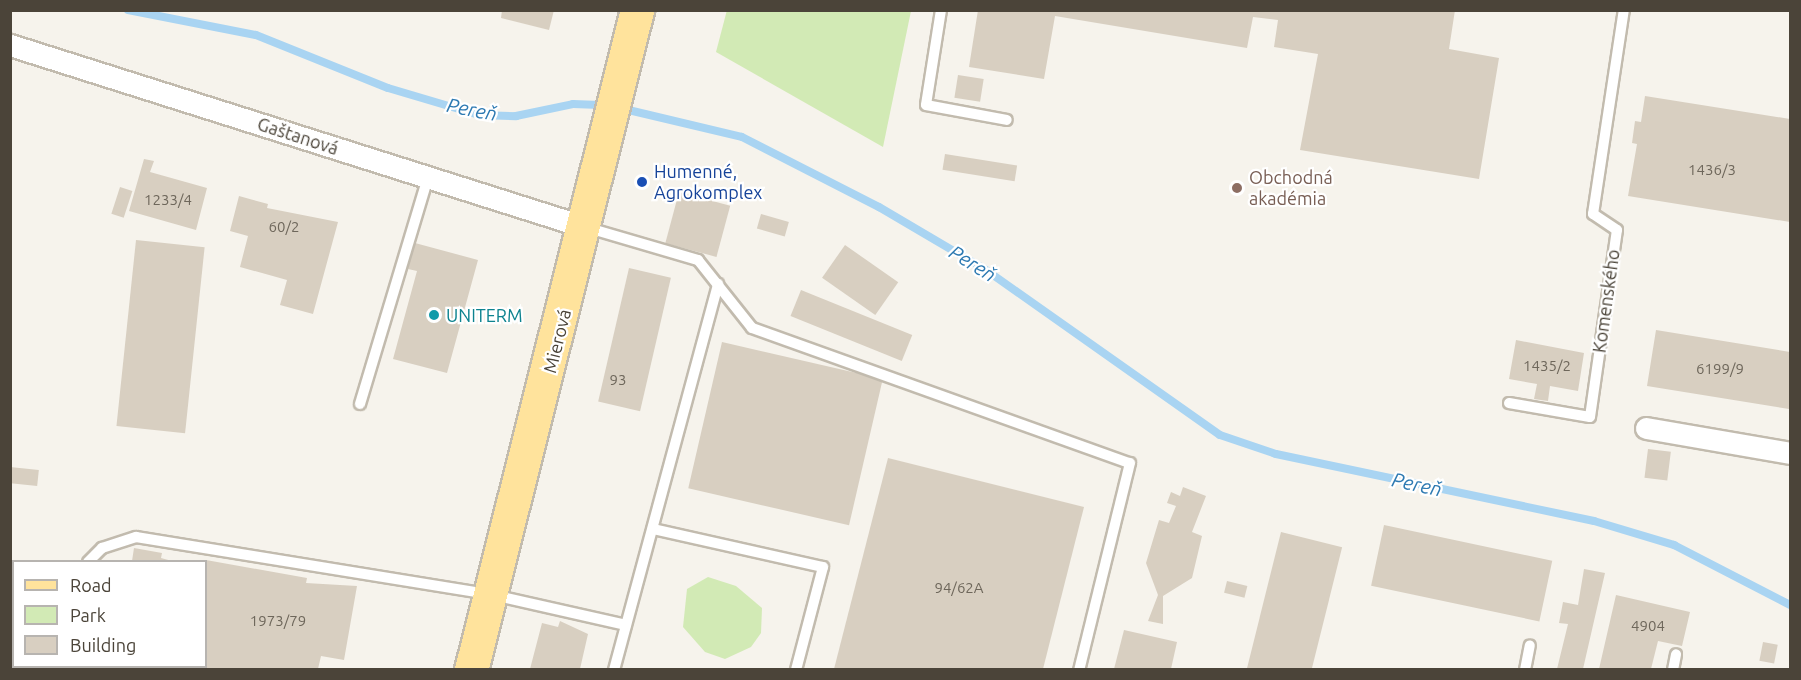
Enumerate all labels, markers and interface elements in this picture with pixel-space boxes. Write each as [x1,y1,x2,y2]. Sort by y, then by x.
water label: Pereň [445,92,499,126]
street label: Gaštanová [255,113,341,159]
place label: Humenné, Agrokomplex [654,161,762,204]
house number: 1436/3 [1688,161,1736,179]
place label: Obchodná akadémia [1249,167,1333,210]
marker: Humenné, Agrokomplex [635,175,649,189]
marker: Obchodná akadémia [1230,181,1244,195]
house number: 1233/4 [144,191,192,209]
house number: 60/2 [269,218,299,236]
water label: Pereň [945,239,1001,287]
street label: Komenského [1588,248,1624,354]
place label: UNITERM [446,304,523,326]
street label: Mierová [539,307,575,375]
marker: UNITERM [427,308,441,322]
house number: 1435/2 [1523,357,1571,375]
house number: 6199/9 [1696,360,1744,378]
house number: 93 [610,371,626,389]
water label: Pereň [1390,467,1444,501]
legend [12,560,207,668]
text: Road [70,575,112,595]
house number: 94/62A [934,579,984,597]
text: Park [70,605,106,625]
house number: 1973/79 [250,612,306,630]
house number: 4904 [1631,617,1665,635]
text: Building [70,635,136,655]

